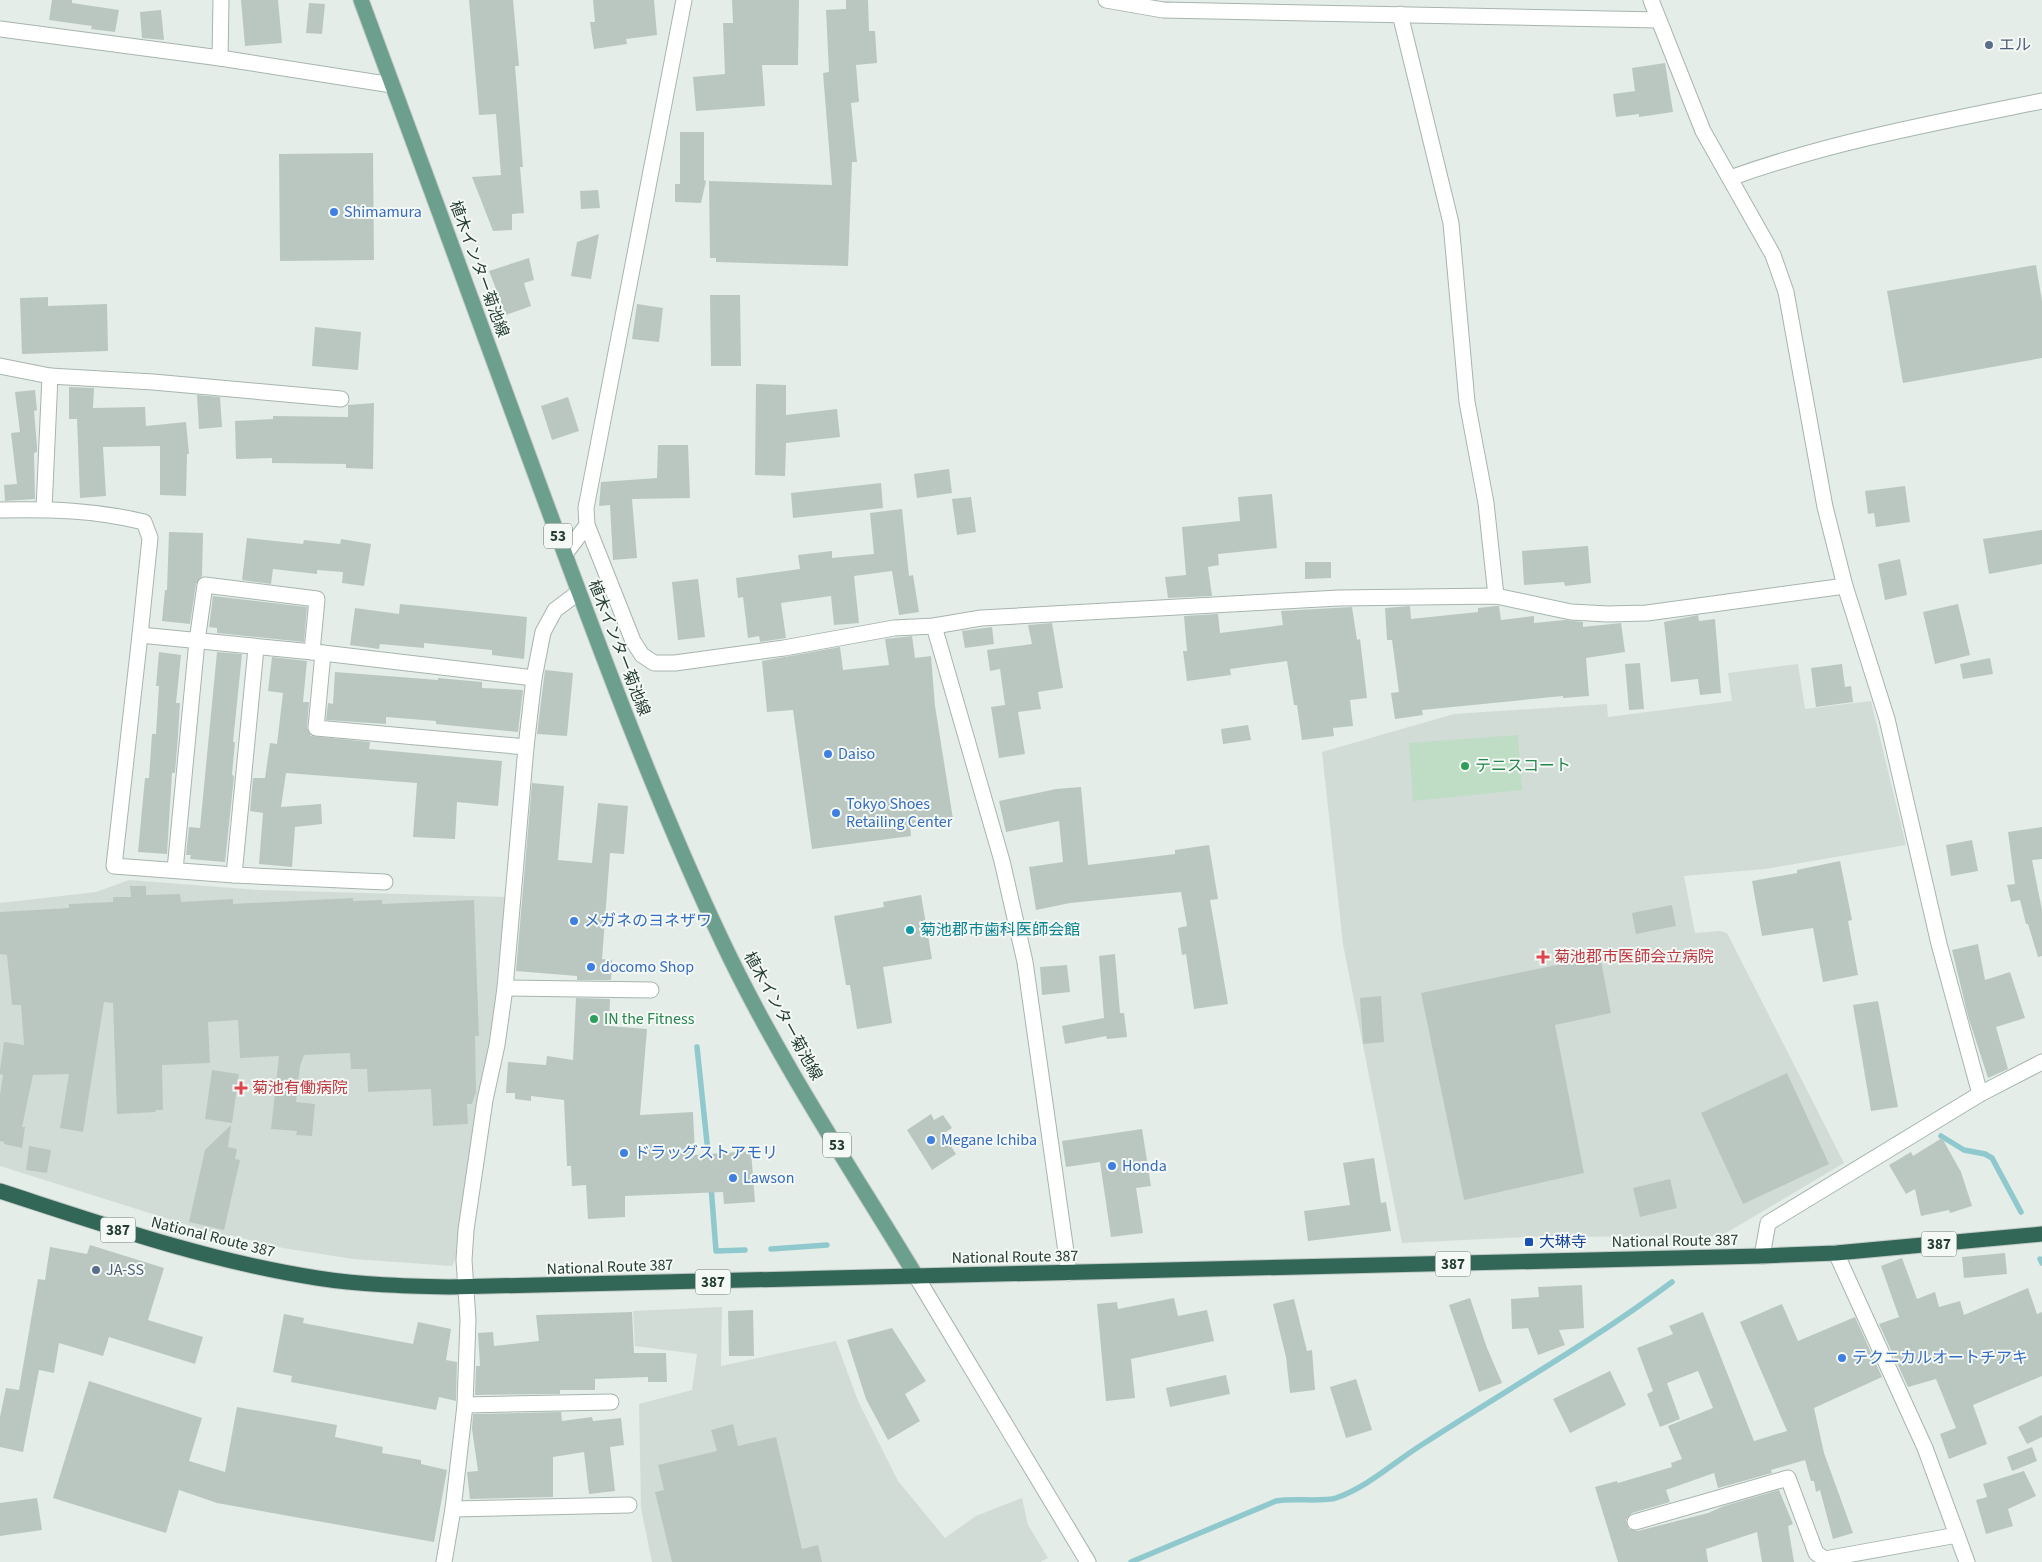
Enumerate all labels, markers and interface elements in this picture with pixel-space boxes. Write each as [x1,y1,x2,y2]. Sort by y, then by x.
place label: エル [1999,34,2031,56]
marker: エル [1983,39,1995,51]
street label: 植木インター菊池線 [444,198,514,340]
place label: Shimamura [344,201,422,223]
marker: Shimamura [328,206,340,218]
road number: 53 [544,524,572,548]
street label: 植木インター菊池線 [583,577,655,719]
place label: Daiso [838,743,875,765]
marker: Daiso [822,748,834,760]
place label: テニスコート [1475,755,1571,777]
marker: テニスコート [1459,760,1471,772]
place label: Tokyo Shoes Retailing Center [846,793,953,833]
marker: Tokyo Shoes Retailing Center [830,807,842,819]
place label: メガネのヨネザワ [584,910,712,932]
marker: メガネのヨネザワ [568,915,580,927]
place label: 菊池郡市歯科医師会館 [920,919,1080,941]
marker: 菊池郡市歯科医師会館 [904,924,916,936]
place label: 菊池郡市医師会立病院 [1554,946,1714,968]
street label: 植木インター菊池線 [738,948,828,1084]
marker: 菊池郡市医師会立病院 [1536,950,1550,964]
place label: docomo Shop [601,956,694,978]
marker: docomo Shop [585,961,597,973]
place label: IN the Fitness [604,1008,695,1030]
marker: IN the Fitness [588,1013,600,1025]
place label: 菊池有働病院 [252,1077,348,1099]
marker: 菊池有働病院 [234,1081,248,1095]
place label: Megane Ichiba [941,1129,1037,1151]
road number: 53 [823,1132,851,1158]
marker: Megane Ichiba [925,1134,937,1146]
place label: ドラッグストアモリ [634,1142,778,1164]
marker: ドラッグストアモリ [618,1147,630,1159]
place label: Honda [1122,1155,1167,1177]
marker: Honda [1106,1160,1118,1172]
place label: Lawson [743,1167,794,1189]
marker: Lawson [727,1172,739,1184]
street label: National Route 387 [149,1211,277,1263]
road number: 387 [100,1218,136,1242]
street label: National Route 387 [1611,1229,1739,1253]
place label: 大琳寺 [1539,1231,1587,1253]
road number: 387 [1922,1232,1956,1256]
marker: 大琳寺 [1523,1236,1535,1248]
street label: National Route 387 [951,1245,1079,1269]
road number: 387 [1436,1252,1470,1276]
street label: National Route 387 [546,1254,674,1280]
place label: JA-SS [106,1259,144,1281]
marker: JA-SS [90,1264,102,1276]
road number: 387 [696,1270,730,1294]
place label: テクニカルオートチアキ [1852,1347,2028,1369]
marker: テクニカルオートチアキ [1836,1352,1848,1364]

